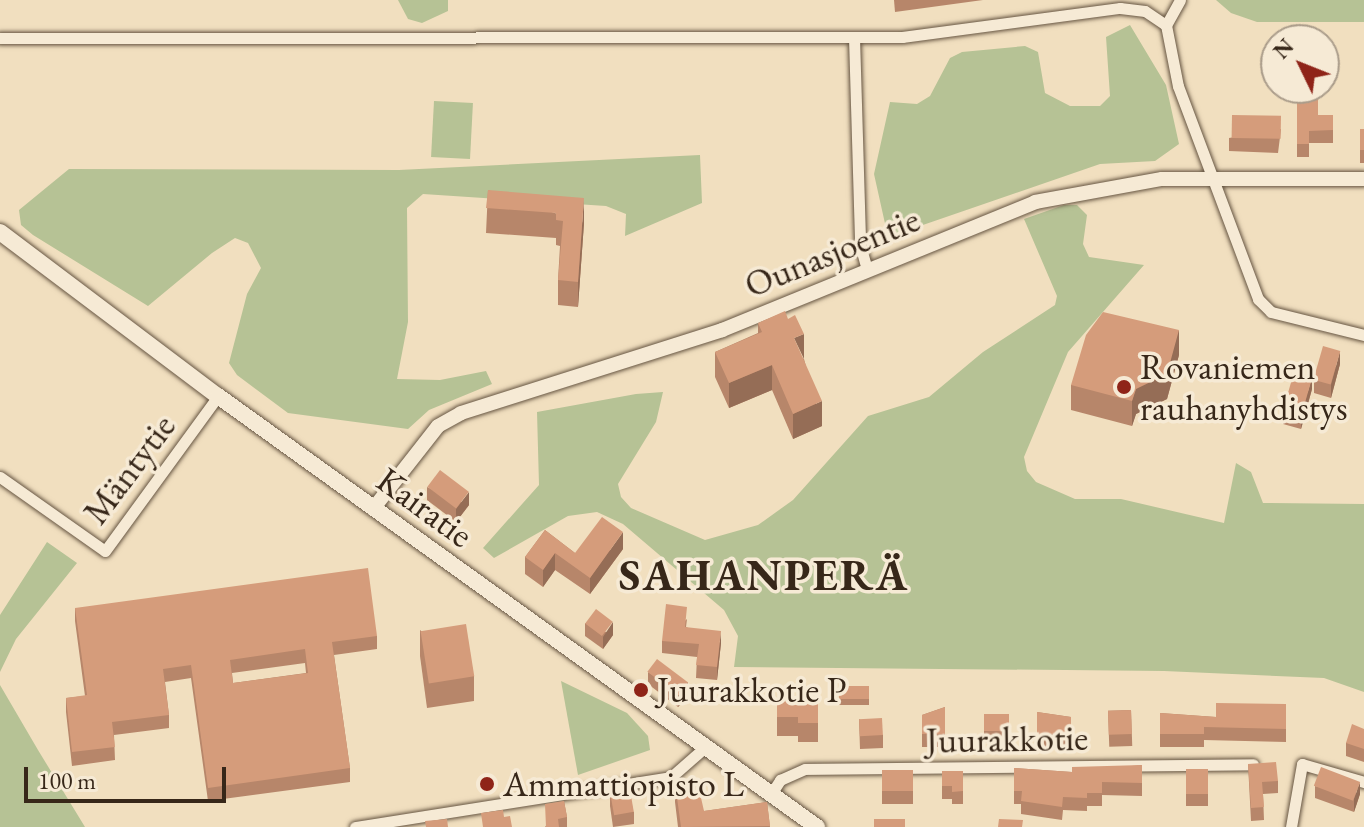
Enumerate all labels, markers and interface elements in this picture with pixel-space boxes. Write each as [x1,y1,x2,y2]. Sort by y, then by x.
north arrow [1260,24,1340,104]
text: N [1267,32,1300,65]
street label: Ounasjoentie [738,197,926,307]
place label: Rovaniemen rauhanyhdistys [1140,344,1348,429]
marker: Rovaniemen rauhanyhdistys [1115,378,1133,396]
street label: Mäntytie [74,406,184,532]
street label: Kairatie [369,458,481,556]
district label: SAHANPERÄ [619,549,909,601]
place label: Juurakkotie P [657,668,846,712]
marker: Juurakkotie P [632,681,650,699]
street label: Juurakkotie [925,716,1089,762]
scale bar [28,751,230,801]
place label: Ammattiopisto L [503,762,744,806]
text: 100 m [38,765,96,796]
marker: Ammattiopisto L [478,775,496,793]

